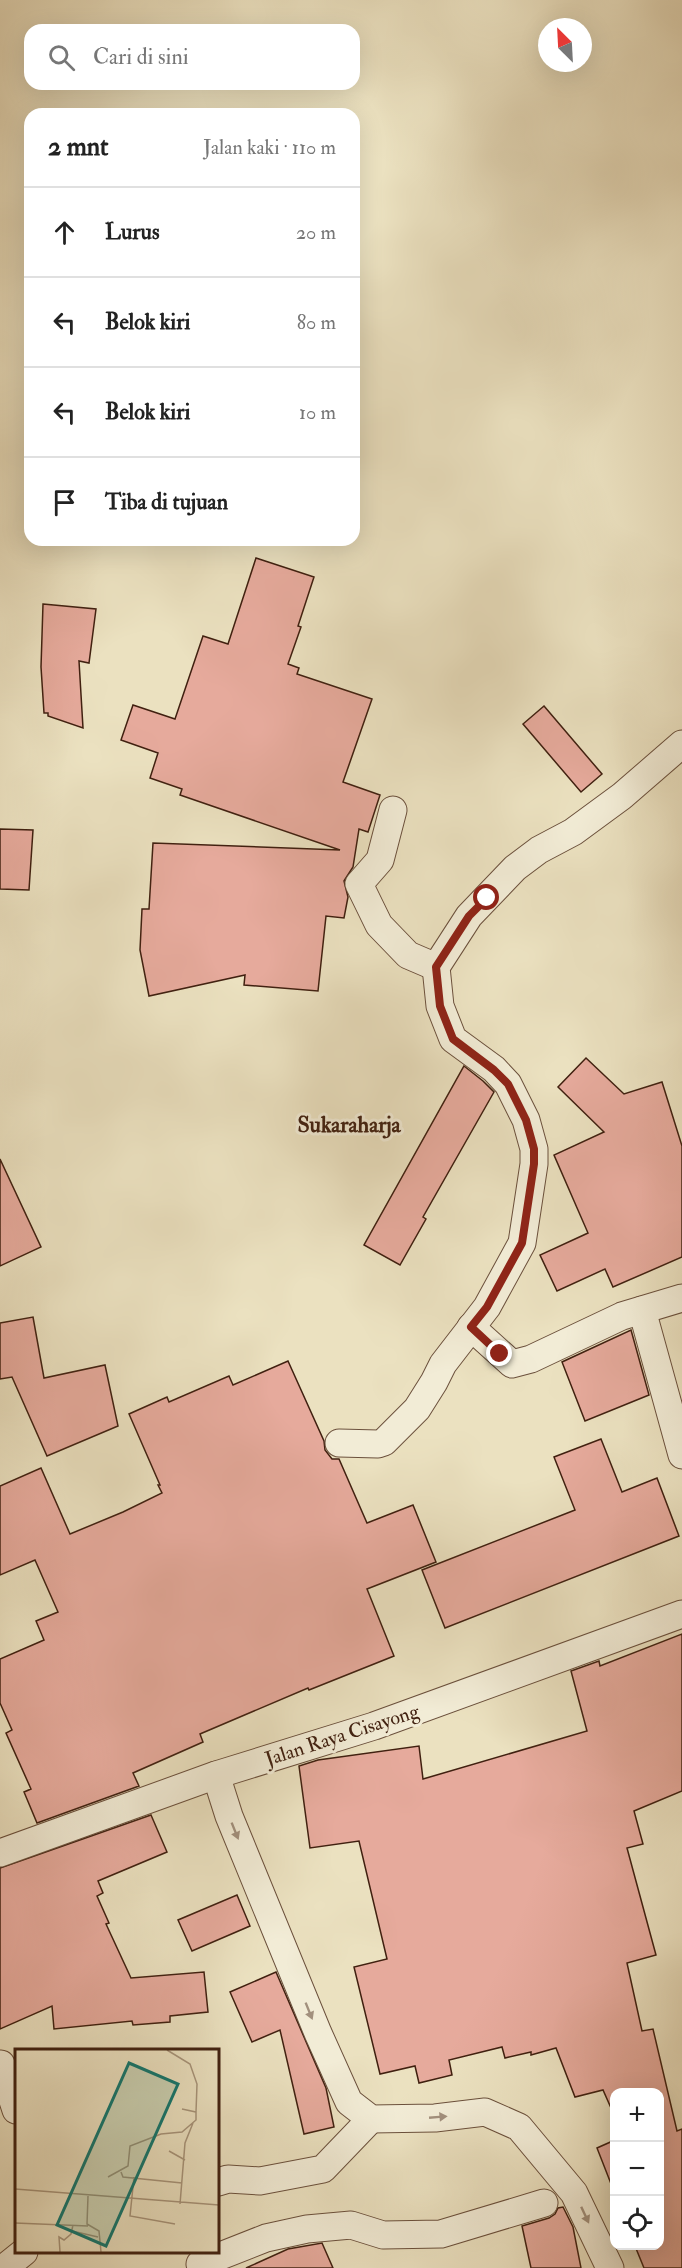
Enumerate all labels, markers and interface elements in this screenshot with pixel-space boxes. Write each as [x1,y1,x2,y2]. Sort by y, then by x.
north arrow [538,18,592,72]
search box [24,24,360,90]
icon: search [45,41,78,74]
text: Cari di sini [93,43,189,71]
text: 2 mnt [48,131,109,163]
text: Jalan kaki · 110 m [203,135,336,160]
icon: ahead [48,216,81,249]
text: Lurus [105,218,159,246]
text: 20 m [296,220,336,245]
icon: left [48,306,81,339]
text: Belok kiri [105,308,190,336]
text: 80 m [297,310,336,335]
icon: left [48,396,81,429]
text: Belok kiri [105,398,190,426]
text: 10 m [299,400,336,425]
icon: arrive [48,486,81,519]
text: Tiba di tujuan [105,488,228,516]
route start [473,884,499,910]
district label: Sukaraharja [297,1111,401,1139]
route end [486,1340,512,1366]
street label: Jalan Raya Cisayong [261,1698,423,1772]
one-way arrow [230,1822,240,1840]
one-way arrow [305,2002,314,2020]
inset map [15,2049,219,2253]
map controls [610,2088,664,2250]
button: + [610,2088,664,2142]
one-way arrow [429,2112,448,2122]
button: − [610,2142,664,2196]
button: locate [610,2196,664,2250]
one-way arrow [580,2207,589,2224]

